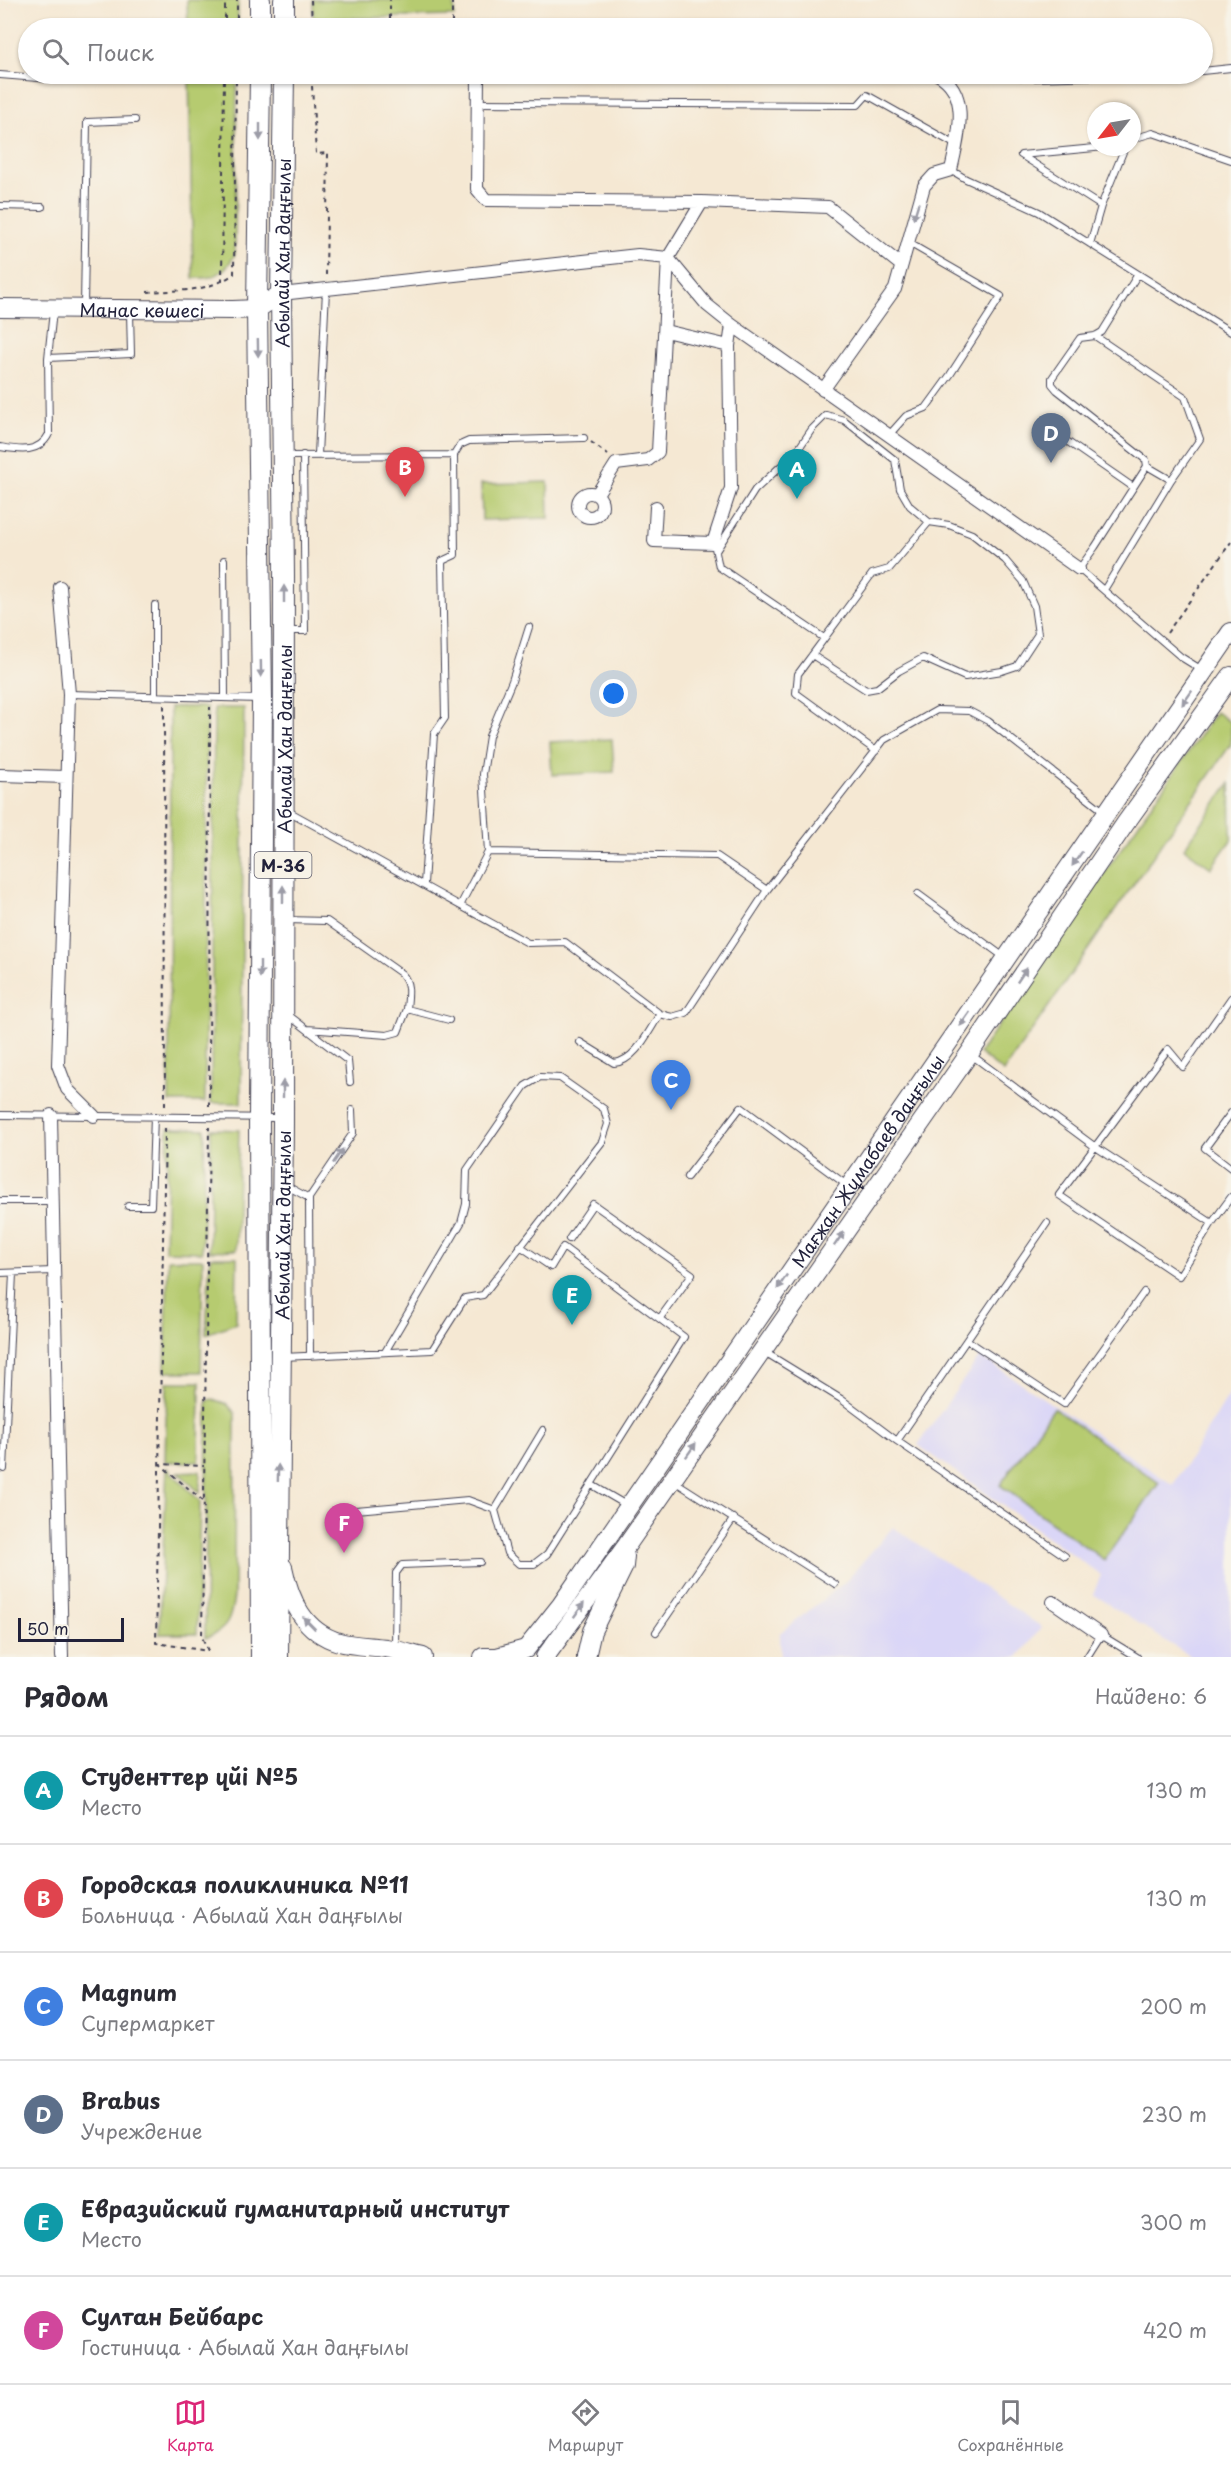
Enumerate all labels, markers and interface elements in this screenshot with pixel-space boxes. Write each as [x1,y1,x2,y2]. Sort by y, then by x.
search box [18,18,1213,84]
icon: search [39,35,72,68]
text: Поиск [87,35,154,68]
north arrow [1087,102,1141,156]
one-way arrow [255,122,265,141]
street label: Абылай Хан даңғылы [267,158,296,348]
one-way arrow [911,202,920,220]
street label: Манас көшесі [79,295,205,323]
one-way arrow [253,338,262,357]
pin: D [1032,414,1070,463]
pin: B [386,448,424,497]
pin: A [778,450,816,499]
one-way arrow [279,584,289,603]
street label: Абылай Хан даңғылы [270,644,297,834]
one-way arrow [256,659,266,678]
your location [599,679,628,708]
one-way arrow [1181,689,1193,705]
one-way arrow [1071,850,1083,866]
road number: M-36 [254,852,312,878]
one-way arrow [278,884,288,903]
one-way arrow [255,959,265,978]
one-way arrow [1017,967,1028,983]
one-way arrow [959,1010,971,1026]
street label: Мағжан Жұмабаев даңғылы [784,1049,950,1272]
pin: C [652,1060,690,1110]
one-way arrow [278,1079,288,1098]
street label: Абылай Хан даңғылы [268,1130,296,1320]
one-way arrow [332,1148,343,1165]
one-way arrow [833,1231,845,1247]
one-way arrow [777,1274,788,1290]
pin: E [552,1276,592,1325]
one-way arrow [685,1443,697,1459]
one-way arrow [273,1463,283,1482]
pin: F [324,1504,364,1553]
one-way arrow [573,1602,585,1617]
scale bar [18,1615,124,1642]
text: 50 m [27,1616,68,1640]
one-way arrow [301,1616,316,1630]
text: Рядом [24,1677,109,1716]
text: Найдено: 6 [1095,1681,1207,1711]
text: Студенттер үйі №5 [81,1759,298,1792]
text: A [36,1775,51,1805]
text: 130 m [1147,1775,1207,1805]
text: Место [81,1792,142,1822]
text: Городская поликлиника №11 [81,1867,409,1900]
text: B [37,1883,50,1913]
text: 130 m [1147,1883,1207,1913]
text: Больница · Абылай Хан даңғылы [81,1900,403,1930]
text: Magnum [81,1975,177,2008]
text: C [36,1991,51,2021]
text: 200 m [1140,1991,1207,2021]
text: Супермаркет [81,2008,214,2038]
text: Brabus [81,2083,160,2116]
text: D [36,2099,51,2129]
text: 230 m [1142,2099,1207,2129]
text: Учреждение [81,2116,202,2146]
text: Евразийский гуманитарный институт [81,2191,509,2224]
text: E [37,2207,50,2237]
text: 300 m [1140,2207,1207,2237]
text: Место [81,2224,142,2254]
text: Султан Бейбарс [81,2299,263,2332]
text: F [38,2315,49,2345]
text: 420 m [1143,2315,1207,2345]
text: Гостиница · Абылай Хан даңғылы [81,2332,409,2362]
tab: Карта [167,2396,214,2456]
tab: Маршрут [548,2396,623,2456]
tab: Сохранённые [957,2396,1064,2456]

